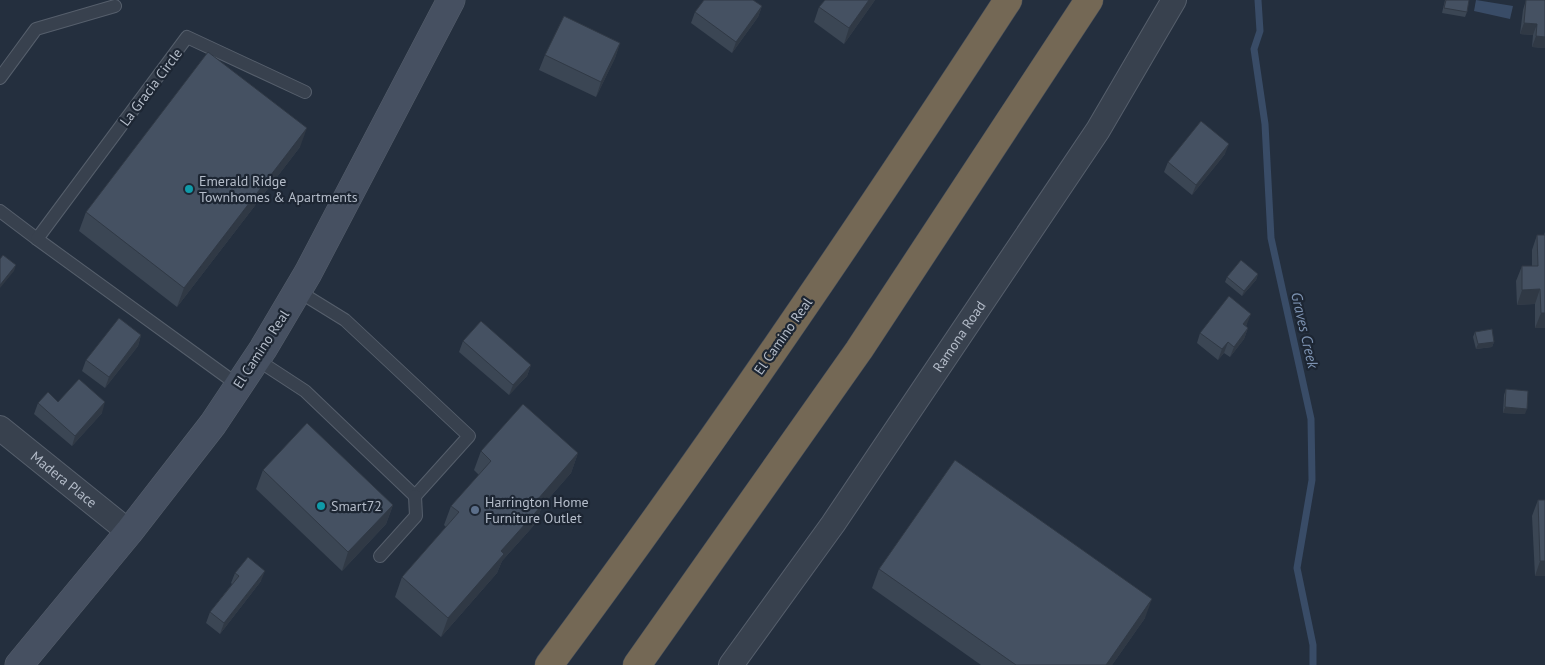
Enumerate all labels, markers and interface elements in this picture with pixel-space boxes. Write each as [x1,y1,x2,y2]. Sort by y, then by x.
street label: La Gracia Circle [116,45,186,129]
place label: Emerald Ridge Townhomes & Apartments [199,172,358,206]
marker: Emerald Ridge Townhomes & Apartments [183,183,195,195]
water label: Graves Creek [1287,290,1323,371]
street label: El Camino Real [750,294,816,378]
street label: Ramona Road [929,297,989,376]
street label: El Camino Real [229,306,293,392]
street label: Madera Place [27,447,101,512]
place label: Harrington Home Furniture Outlet [485,493,589,527]
place label: Smart72 [331,497,382,515]
marker: Smart72 [315,500,327,512]
marker: Harrington Home Furniture Outlet [469,504,481,516]

